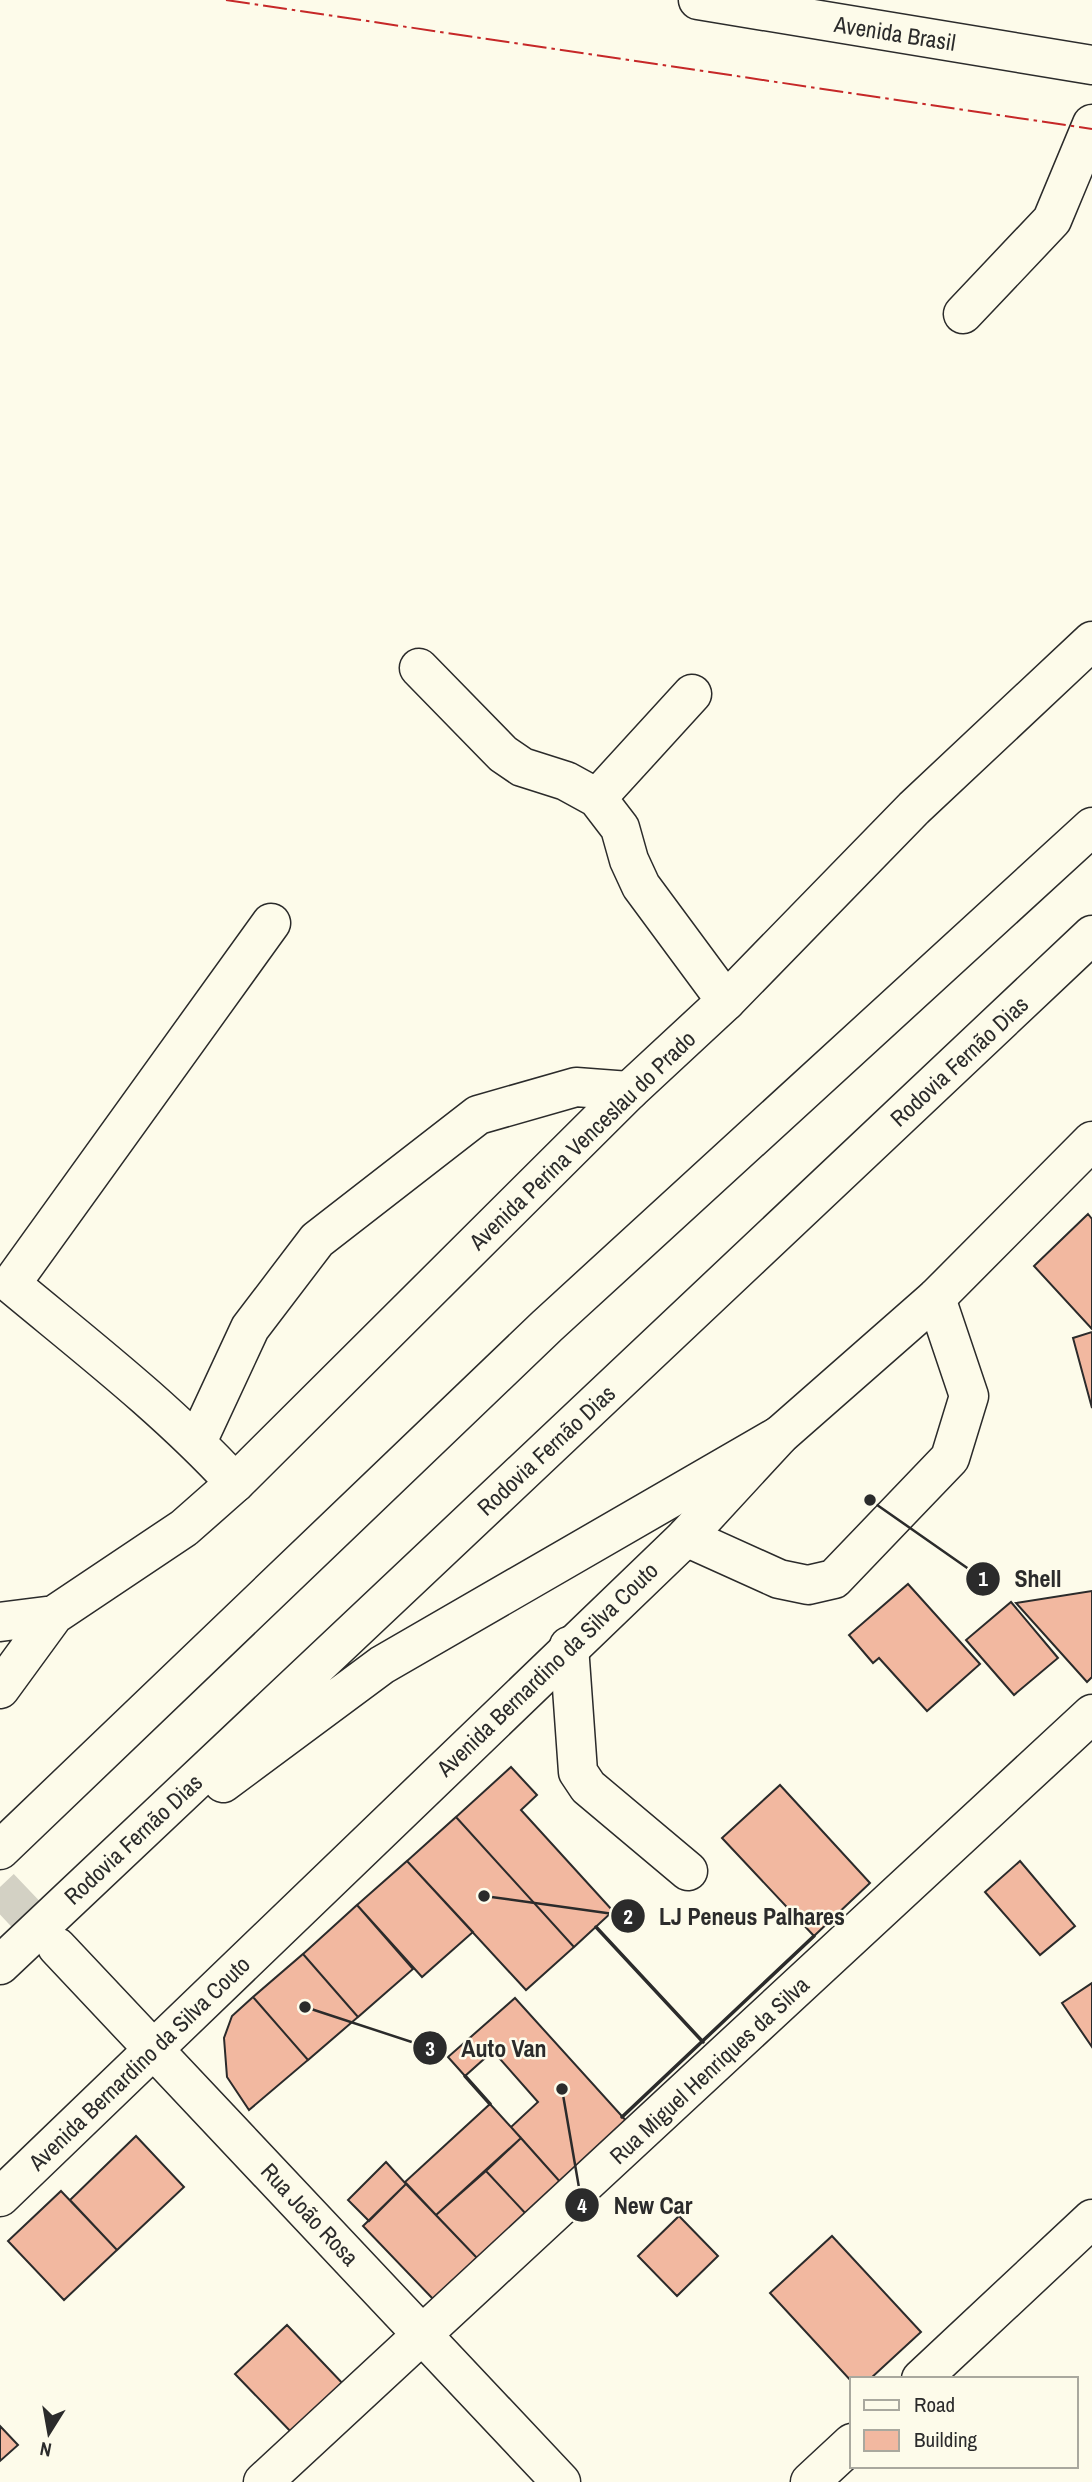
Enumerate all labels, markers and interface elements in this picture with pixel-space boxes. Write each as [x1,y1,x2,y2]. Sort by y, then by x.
street label: Avenida Brasil [831,8,958,58]
street label: Rodovia Fernão Dias [883,989,1035,1133]
street label: Avenida Perina Venceslau do Prado [461,1023,702,1257]
street label: Rodovia Fernão Dias [470,1378,622,1522]
street label: Avenida Bernardino da Silva Couto [429,1555,664,1784]
callout: Shell [966,1556,1076,1601]
text: Shell [1014,1562,1062,1594]
text: 1 [978,1564,988,1593]
street label: Rodovia Fernão Dias [57,1767,209,1911]
callout: LJ Peneus Palhares [610,1894,859,1939]
text: LJ Peneus Palhares [659,1900,845,1932]
text: 2 [623,1902,633,1931]
street label: Avenida Bernardino da Silva Couto [21,1949,256,2178]
street label: Rua Miguel Henriques da Silva [603,1969,816,2171]
callout: Auto Van [412,2026,561,2071]
text: Auto Van [461,2032,547,2064]
text: 3 [425,2034,435,2063]
street label: Rua João Rosa [254,2156,366,2272]
callout: New Car [565,2183,706,2228]
text: New Car [614,2189,693,2221]
text: 4 [577,2191,587,2220]
legend [850,2377,1078,2468]
text: Road [914,2390,955,2419]
north arrow [14,2398,84,2468]
text: Building [914,2425,978,2454]
text: N [38,2436,54,2464]

